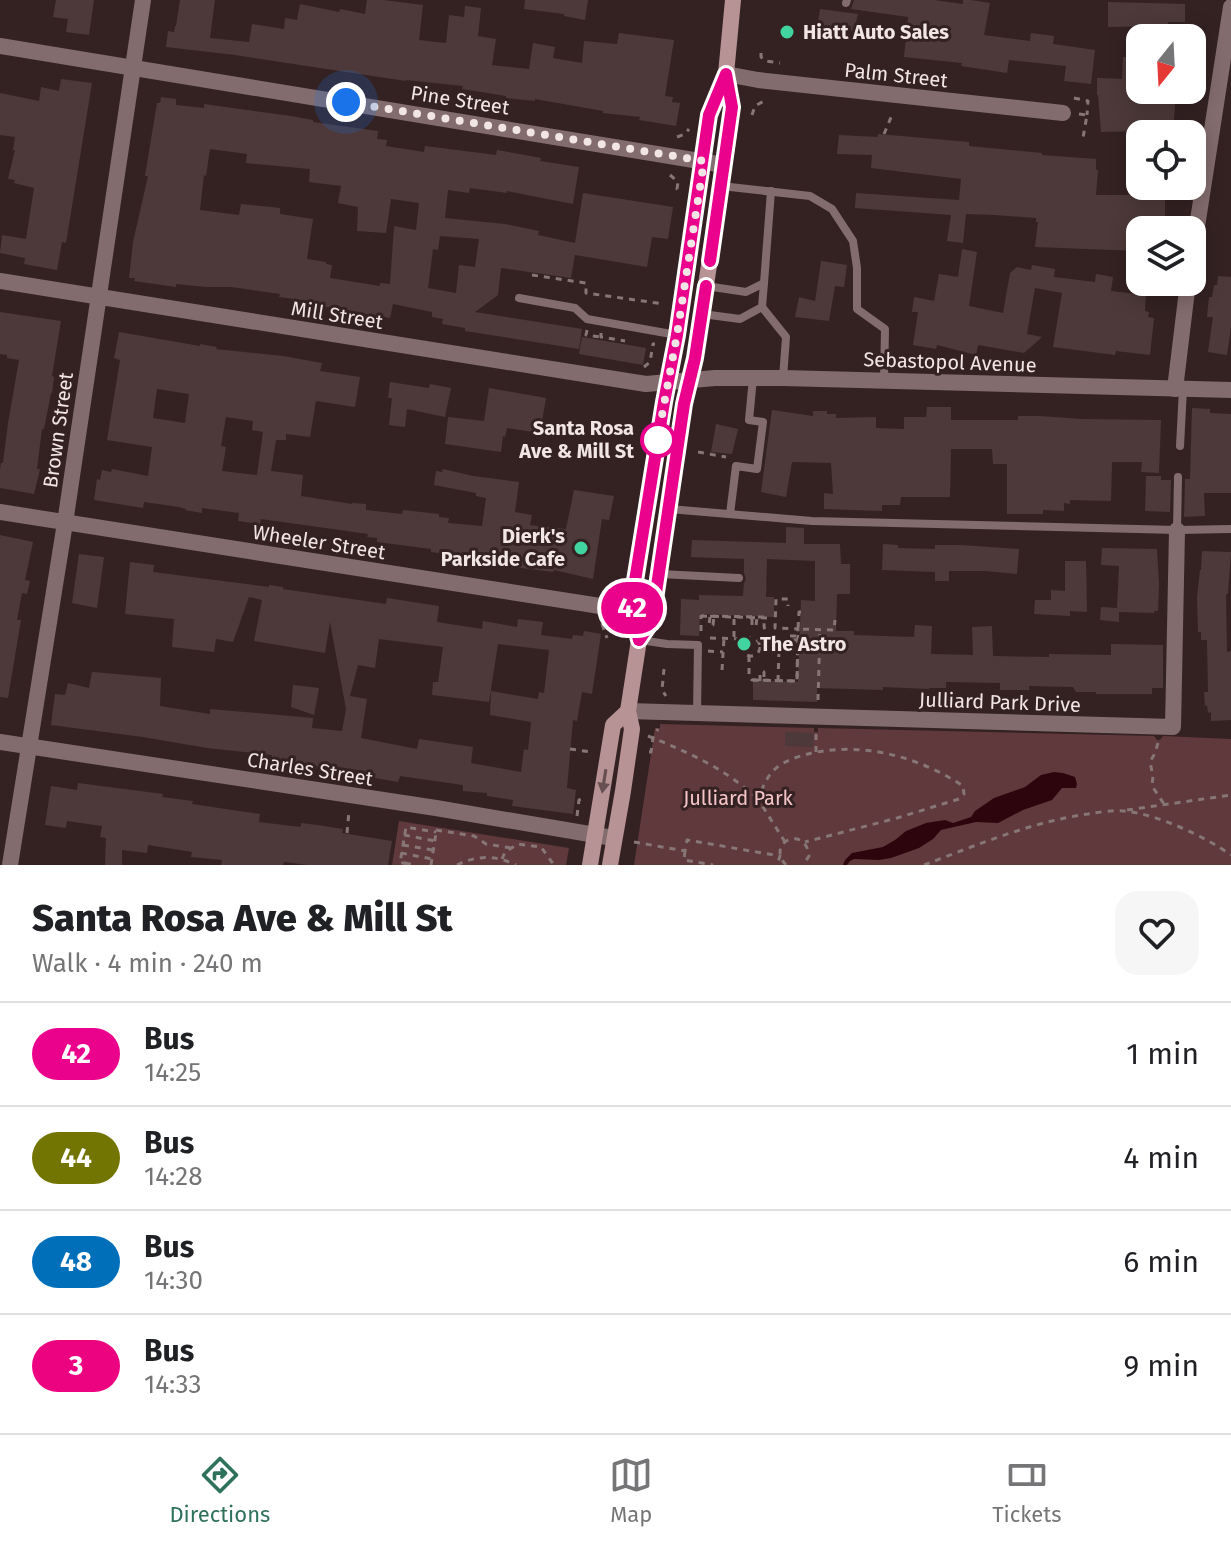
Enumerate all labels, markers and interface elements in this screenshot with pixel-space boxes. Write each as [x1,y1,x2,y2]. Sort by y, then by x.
place label: Hiatt Auto Sales [803,20,949,44]
marker: Hiatt Auto Sales [778,23,796,41]
north arrow [1126,24,1206,104]
map controls [1126,24,1206,296]
street label: Palm Street [843,58,950,92]
street label: Pine Street [409,80,512,120]
your location [326,82,366,122]
button: locate [1126,120,1206,200]
button: layers [1126,216,1206,296]
street label: Mill Street [289,296,385,334]
street label: Sebastopol Avenue [863,347,1037,377]
street label: Brown Street [38,370,78,489]
place label: Santa Rosa Ave & Mill St [518,416,634,463]
marker: Santa Rosa Ave & Mill St [641,423,675,457]
street label: Wheeler Street [251,520,388,564]
place label: Dierk's Parkside Cafe [441,524,565,571]
marker: Dierk's Parkside Cafe [572,539,590,557]
line badge: 42 [596,582,668,634]
text: 42 [617,591,647,624]
place label: The Astro [760,632,847,656]
marker: The Astro [735,635,753,653]
street label: Julliard Park Drive [919,687,1081,717]
street label: Charles Street [245,747,375,791]
one-way arrow [597,769,610,794]
park label: Julliard Park [683,786,794,810]
button: heart [1115,891,1199,975]
text: Santa Rosa Ave & Mill St [32,895,453,941]
text: Walk · 4 min · 240 m [32,948,263,979]
text: Bus [144,1021,194,1057]
text: 1 min [1126,1036,1199,1072]
text: 42 [61,1037,91,1070]
text: 14:25 [144,1057,201,1088]
text: Bus [144,1125,194,1161]
text: 4 min [1123,1140,1199,1176]
text: 44 [60,1141,92,1174]
text: 14:28 [144,1161,203,1192]
text: Bus [144,1229,194,1265]
text: 6 min [1123,1244,1199,1280]
text: 48 [60,1245,92,1278]
text: 14:30 [144,1265,203,1296]
text: Bus [144,1333,194,1369]
text: 9 min [1124,1348,1199,1384]
text: 3 [69,1349,83,1382]
text: 14:33 [144,1369,202,1400]
tab: Directions [169,1453,270,1528]
tab: Map [609,1453,653,1528]
tab: Tickets [992,1453,1062,1528]

